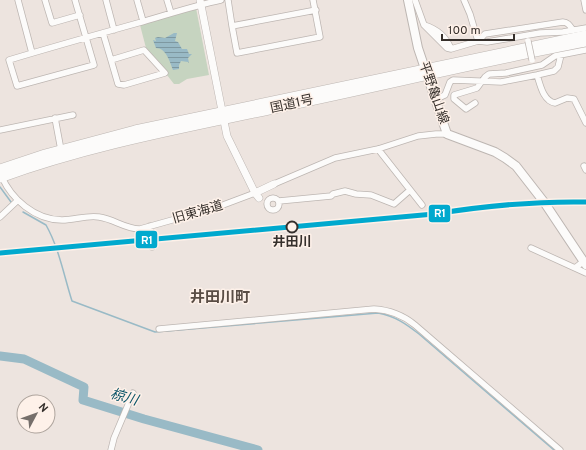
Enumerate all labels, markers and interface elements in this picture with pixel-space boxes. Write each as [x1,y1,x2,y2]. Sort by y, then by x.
scale bar [442,16,514,42]
text: 100 m [448,23,481,39]
street label: 平野亀山線 [415,59,452,126]
street label: 国道1号 [269,93,315,117]
street label: 旧東海道 [171,198,225,228]
line badge: R1 [428,204,451,223]
text: R1 [434,207,446,221]
marker: 井田川 [285,220,299,234]
line badge: R1 [135,230,158,249]
text: R1 [141,234,153,248]
place label: 井田川 [272,234,312,251]
district label: 井田川町 [190,288,250,308]
water label: 椋川 [108,386,142,411]
north arrow [16,394,56,434]
text: N [35,401,51,416]

